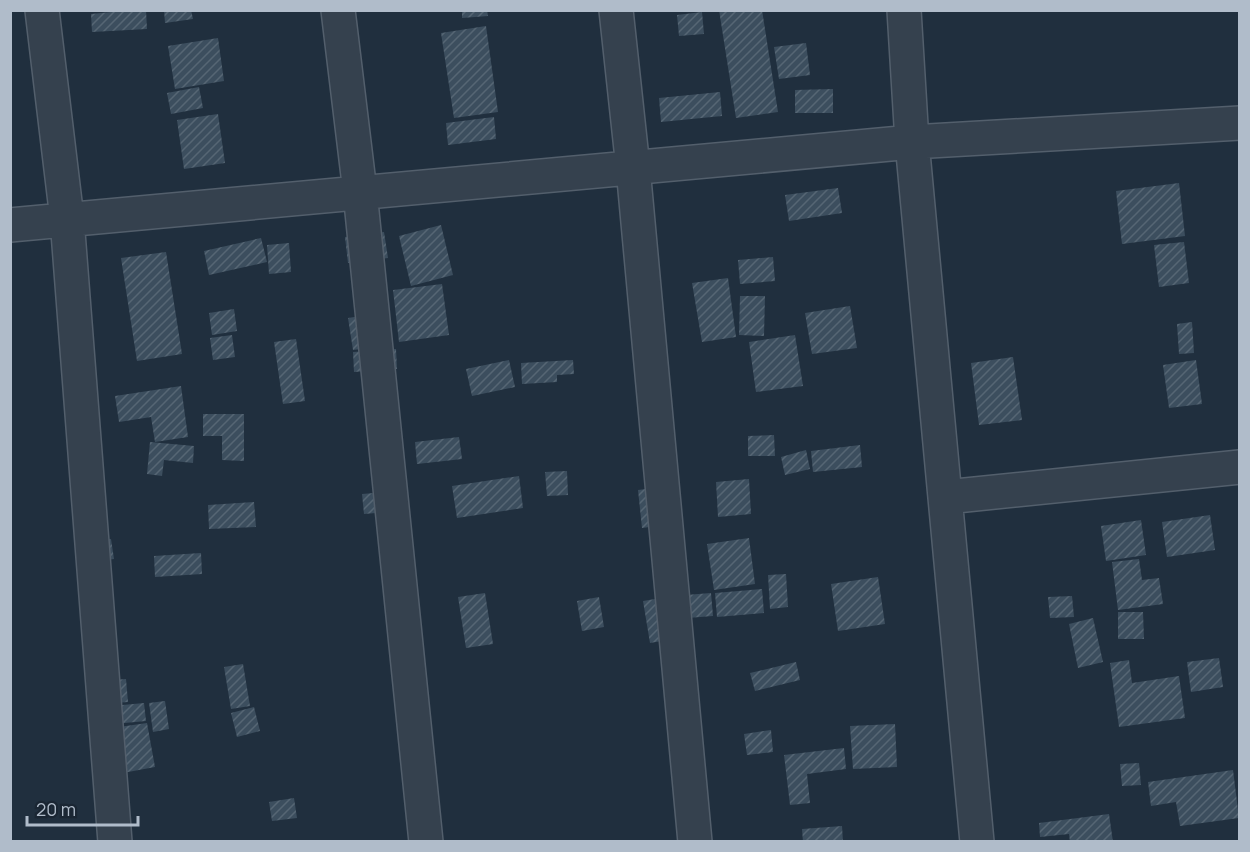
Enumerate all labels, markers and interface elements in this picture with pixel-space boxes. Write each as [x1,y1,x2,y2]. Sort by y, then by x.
scale bar [27,789,138,827]
text: 20 m [36,797,76,821]

